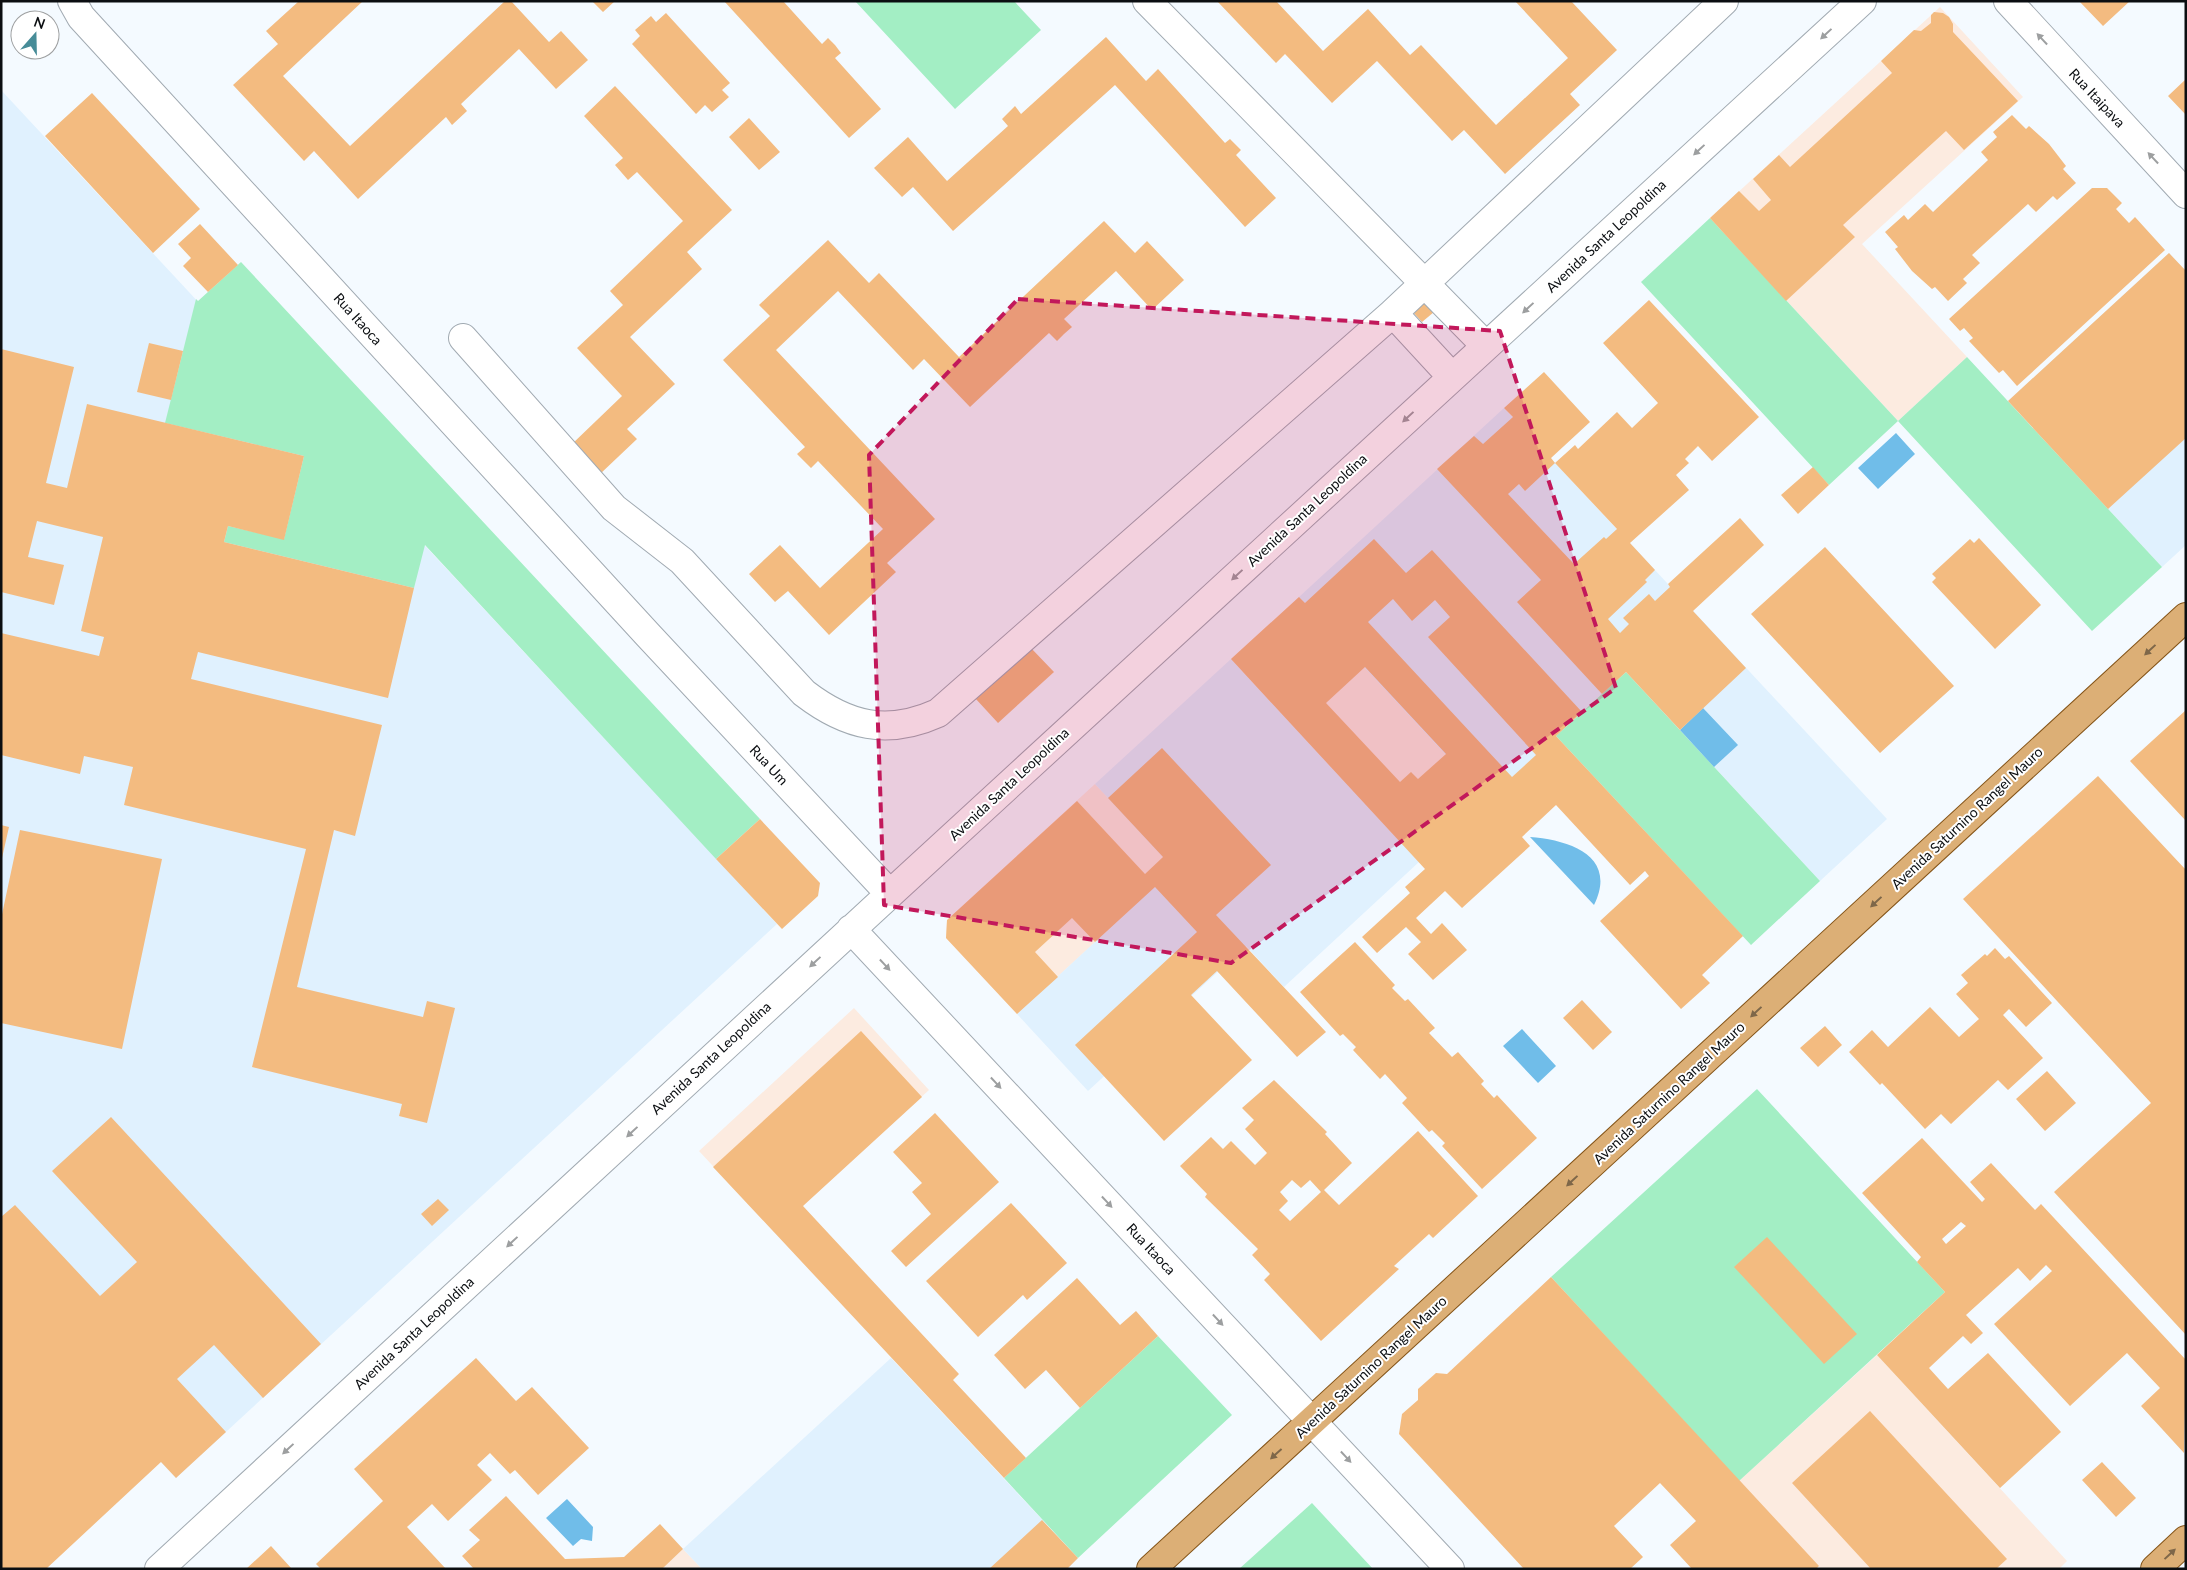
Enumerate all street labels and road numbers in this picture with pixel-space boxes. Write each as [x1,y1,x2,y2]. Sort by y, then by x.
street label: Rua Itaipava [2066,65,2129,131]
street label: Avenida Santa Leopoldina [1542,176,1669,296]
street label: Rua Itaoca [331,289,386,348]
street label: Avenida Santa Leopoldina [1243,450,1370,570]
street label: Avenida Santa Leopoldina [945,724,1072,844]
street label: Rua Um [747,741,792,788]
street label: Avenida Saturnino Rangel Mauro [1887,743,2046,892]
street label: Avenida Santa Leopoldina [647,998,774,1118]
street label: Avenida Saturnino Rangel Mauro [1589,1018,1748,1167]
street label: Rua Itaoca [1123,1219,1179,1278]
street label: Avenida Santa Leopoldina [350,1273,477,1393]
street label: Avenida Saturnino Rangel Mauro [1291,1292,1450,1441]

